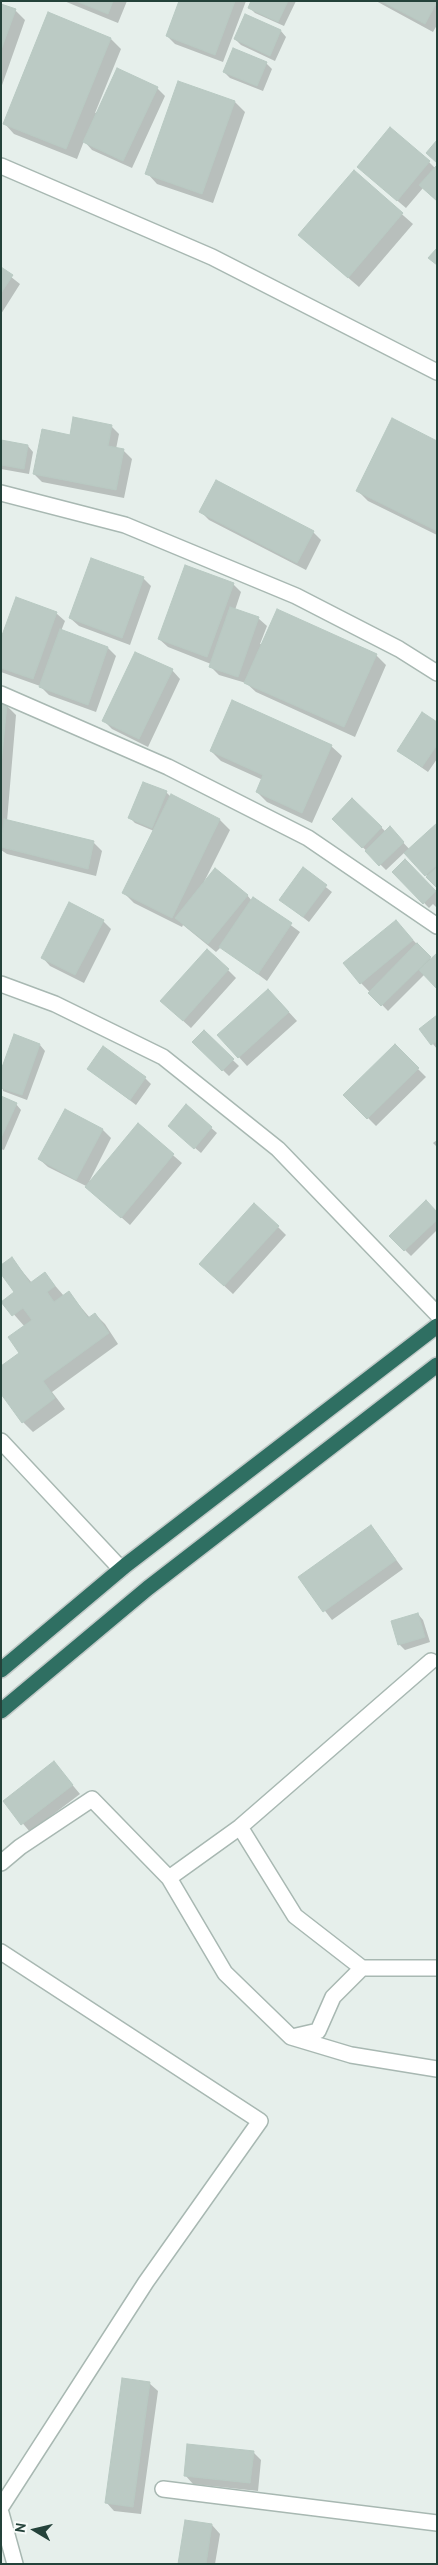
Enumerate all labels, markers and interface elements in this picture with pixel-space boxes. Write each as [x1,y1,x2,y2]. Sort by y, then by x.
north arrow [10,2505,60,2555]
text: N [11,2522,30,2534]

